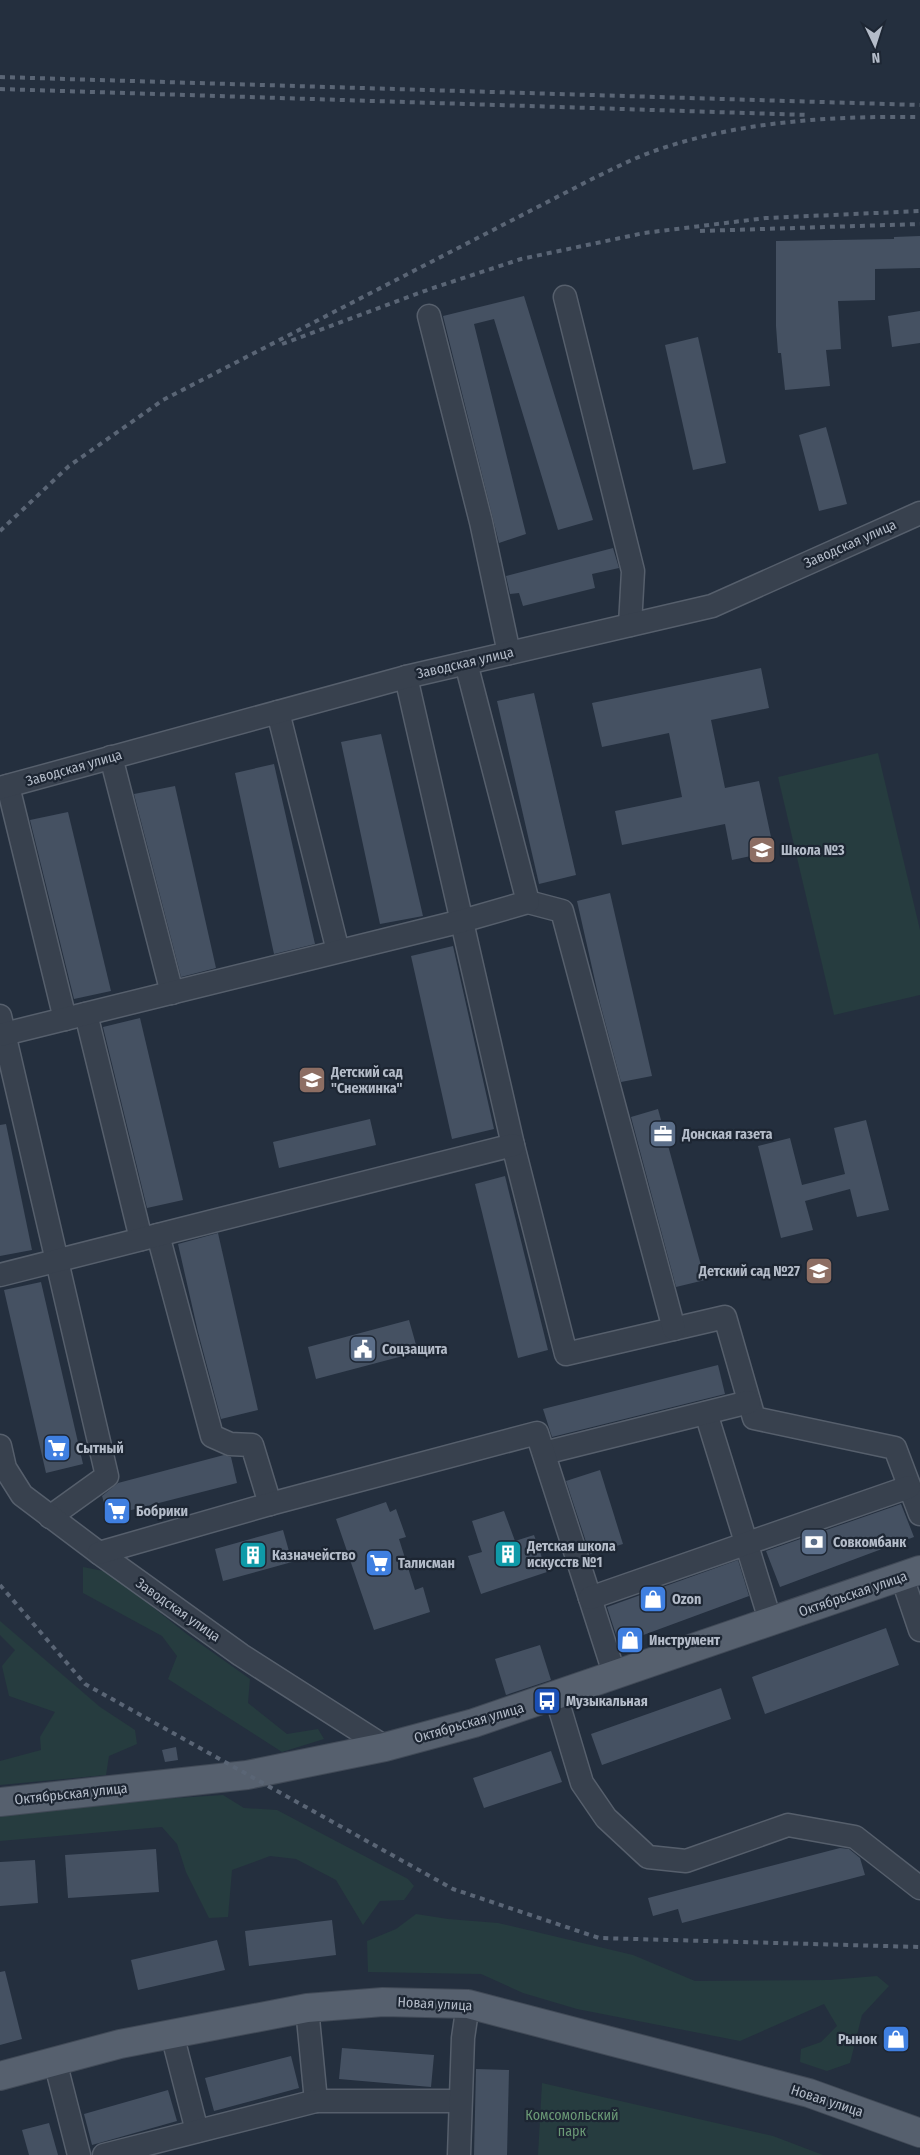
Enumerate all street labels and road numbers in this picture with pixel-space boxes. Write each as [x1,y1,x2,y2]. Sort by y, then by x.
street label: Заводская улица [801,516,899,572]
street label: Заводская улица [415,644,515,682]
street label: Заводская улица [24,746,124,790]
street label: Октябрьская улица [797,1567,910,1621]
street label: Заводская улица [132,1575,224,1646]
street label: Октябрьская улица [412,1699,526,1747]
street label: Октябрьская улица [14,1780,128,1808]
street label: Новая улица [397,1994,473,2014]
street label: Новая улица [789,2081,865,2121]

